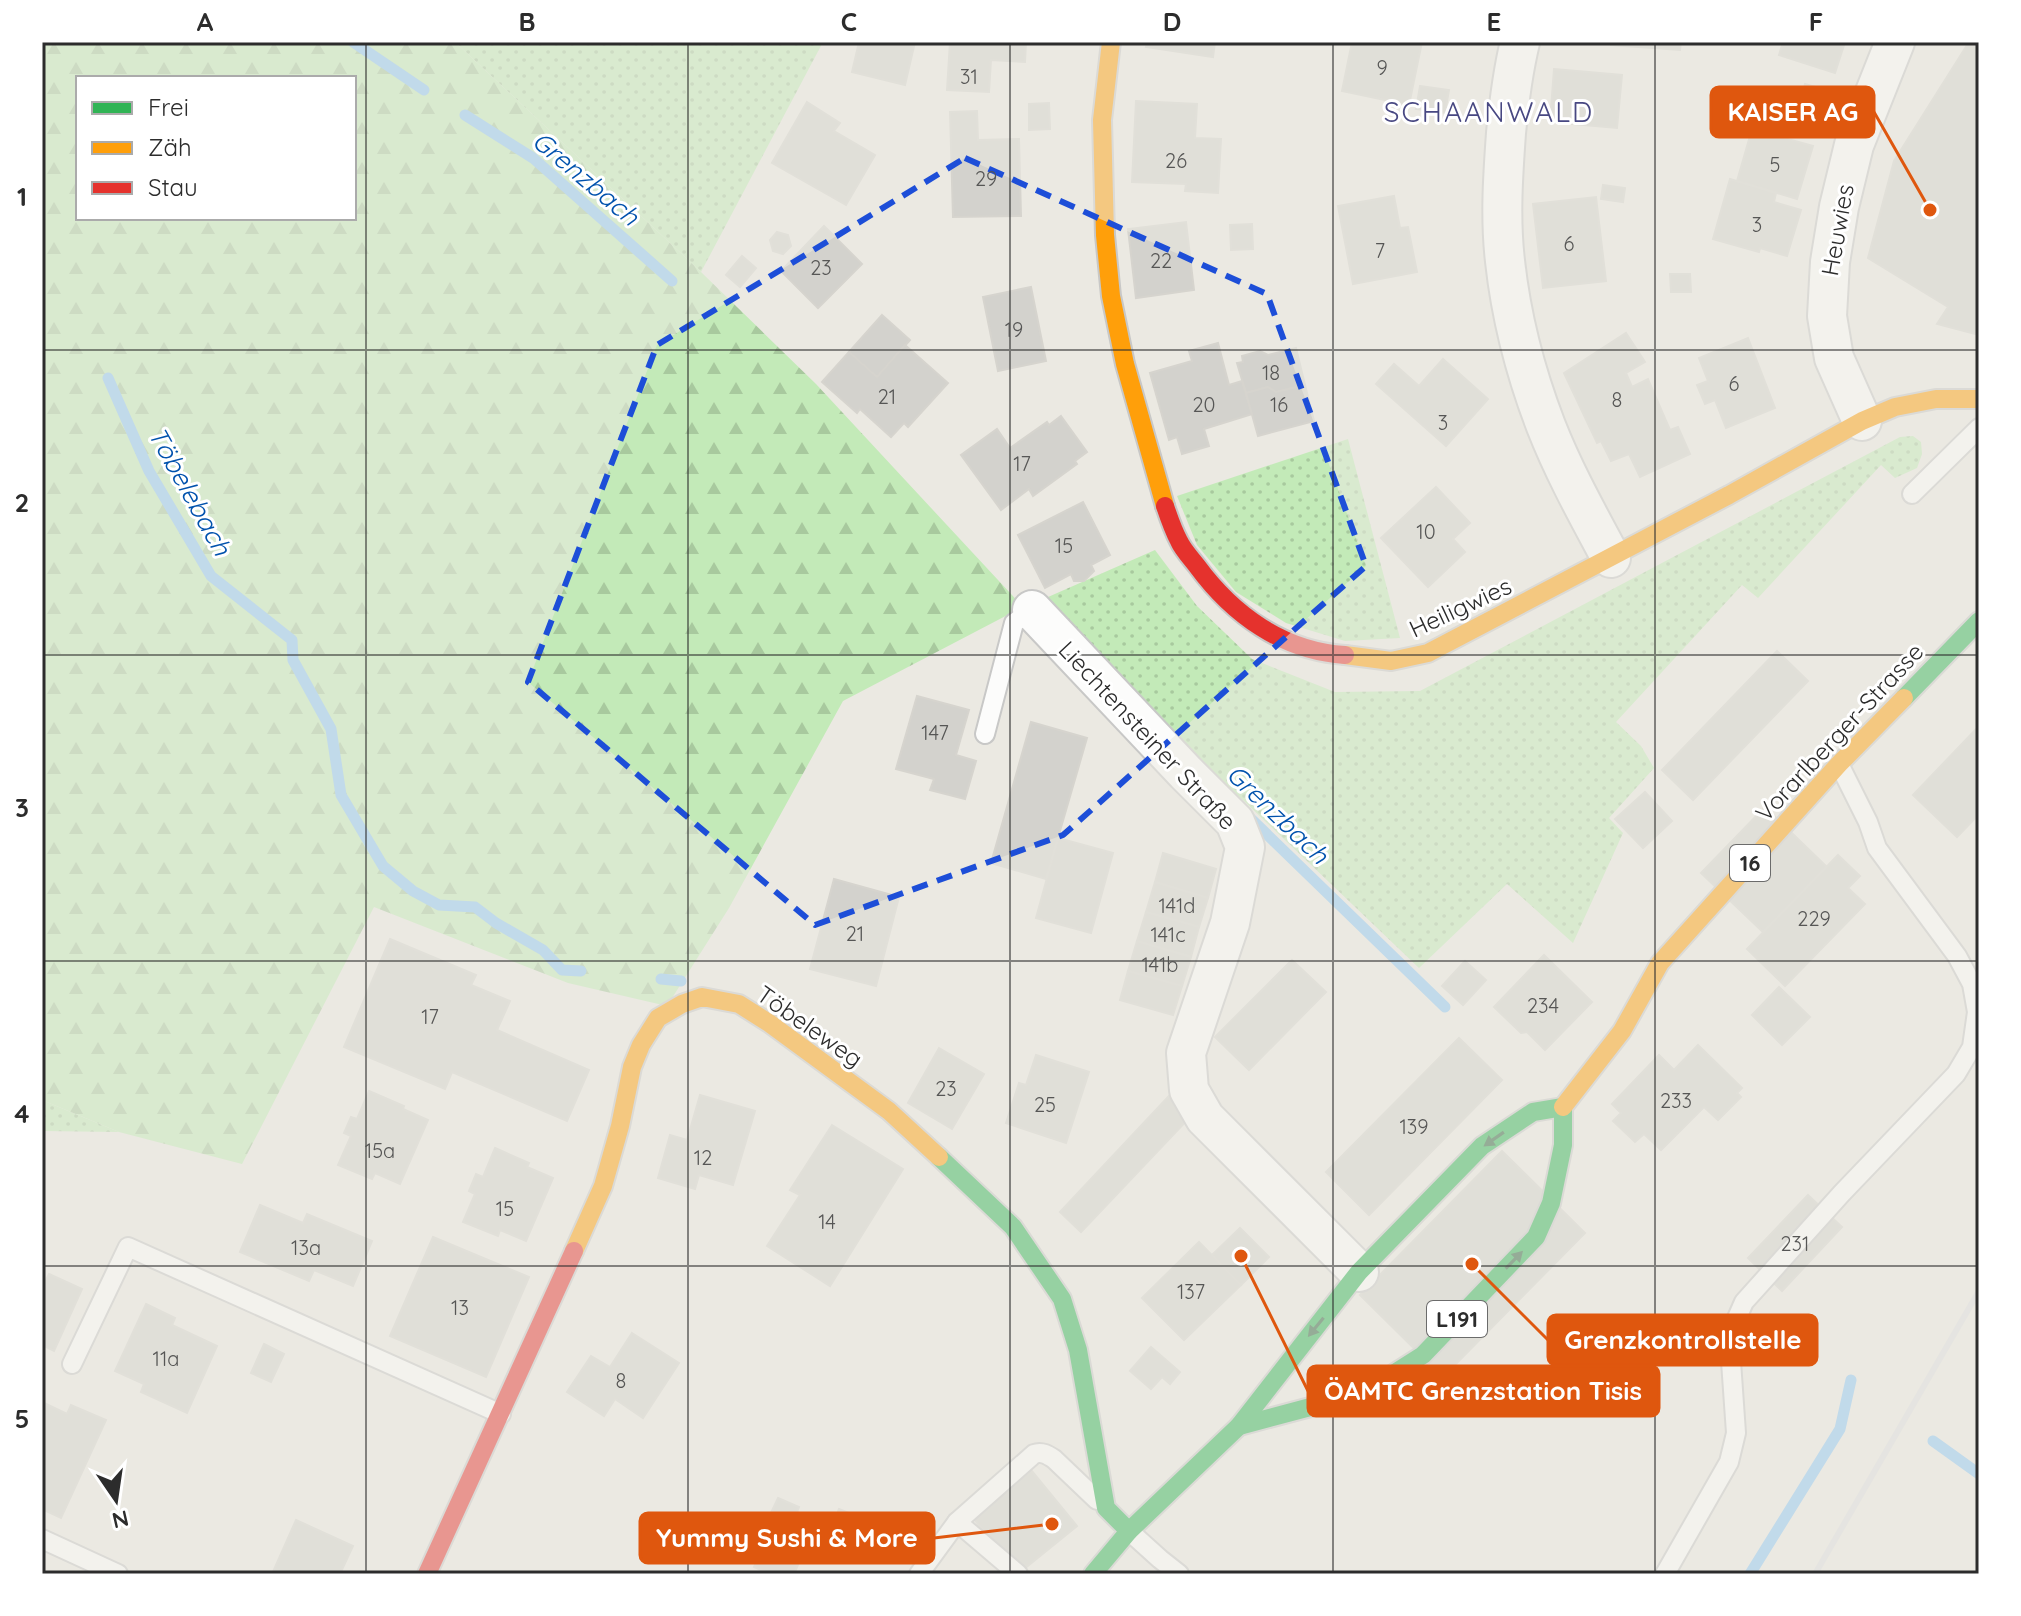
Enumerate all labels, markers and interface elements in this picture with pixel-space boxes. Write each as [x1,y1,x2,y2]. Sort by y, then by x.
text: A [197,5,214,38]
text: B [518,5,536,38]
text: C [841,5,857,38]
text: D [1163,5,1181,38]
text: E [1487,5,1501,38]
text: F [1809,5,1823,38]
house number: 9 [1376,55,1388,80]
house number: 31 [960,64,978,89]
legend [76,76,356,220]
callout: KAISER AG [1711,87,1874,137]
text: Frei [148,92,189,122]
district label: SCHAANWALD [1384,94,1594,129]
text: KAISER AG [1728,95,1858,128]
water label: Grenzbach [526,124,647,233]
text: Zäh [148,132,192,162]
house number: 26 [1165,148,1187,173]
house number: 5 [1770,152,1780,177]
house number: 29 [975,166,997,191]
text: Stau [148,172,198,202]
text: 1 [17,180,27,213]
street label: Heuwies [1814,182,1860,278]
house number: 3 [1752,212,1762,237]
house number: 6 [1564,231,1575,256]
house number: 7 [1375,238,1385,263]
house number: 22 [1150,248,1172,273]
house number: 23 [810,255,832,280]
house number: 19 [1005,317,1023,342]
house number: 18 [1262,360,1280,385]
house number: 6 [1729,371,1740,396]
house number: 21 [878,384,896,409]
house number: 8 [1612,387,1622,412]
house number: 20 [1193,392,1215,417]
house number: 16 [1270,392,1288,417]
house number: 3 [1438,410,1448,435]
water label: Töbelebach [141,421,239,562]
house number: 17 [1013,451,1031,476]
text: 2 [15,486,29,519]
house number: 10 [1416,519,1436,544]
house number: 15 [1055,533,1073,558]
street label: Heiligwies [1404,570,1516,644]
street label: Liechtensteiner Straße [1053,634,1243,836]
street label: Vorarlberger-Strasse [1749,637,1929,827]
house number: 147 [921,720,949,745]
water label: Grenzbach [1220,757,1337,872]
text: 3 [15,791,29,824]
road number: 16 [1730,845,1770,881]
house number: 141d [1158,893,1196,918]
house number: 229 [1797,906,1831,931]
house number: 21 [846,921,864,946]
house number: 141c [1150,922,1186,947]
house number: 141b [1141,952,1179,977]
street label: Töbeleweg [751,979,869,1073]
house number: 234 [1527,993,1559,1018]
house number: 17 [421,1004,439,1029]
house number: 23 [935,1076,957,1101]
house number: 233 [1660,1088,1692,1113]
house number: 25 [1034,1092,1056,1117]
text: 4 [14,1097,30,1130]
house number: 139 [1399,1114,1429,1139]
one-way arrow [1483,1131,1504,1146]
house number: 15a [365,1138,395,1163]
house number: 12 [694,1145,712,1170]
house number: 15 [496,1196,514,1221]
house number: 14 [818,1209,836,1234]
house number: 231 [1781,1231,1809,1256]
house number: 13a [291,1235,321,1260]
one-way arrow [1504,1251,1522,1270]
house number: 137 [1177,1279,1205,1304]
house number: 13 [451,1295,469,1320]
road number: L191 [1427,1301,1487,1337]
callout: Grenzkontrollstelle [1548,1315,1817,1365]
one-way arrow [1308,1317,1325,1337]
text: Grenzkontrollstelle [1564,1323,1802,1356]
house number: 11a [153,1346,179,1371]
callout: ÖAMTC Grenzstation Tisis [1308,1366,1659,1416]
house number: 8 [616,1368,626,1393]
text: ÖAMTC Grenzstation Tisis [1324,1374,1642,1407]
text: 5 [15,1402,29,1435]
north arrow [76,1460,156,1540]
text: N [109,1504,132,1535]
callout: Yummy Sushi & More [640,1513,934,1563]
text: Yummy Sushi & More [656,1521,918,1554]

